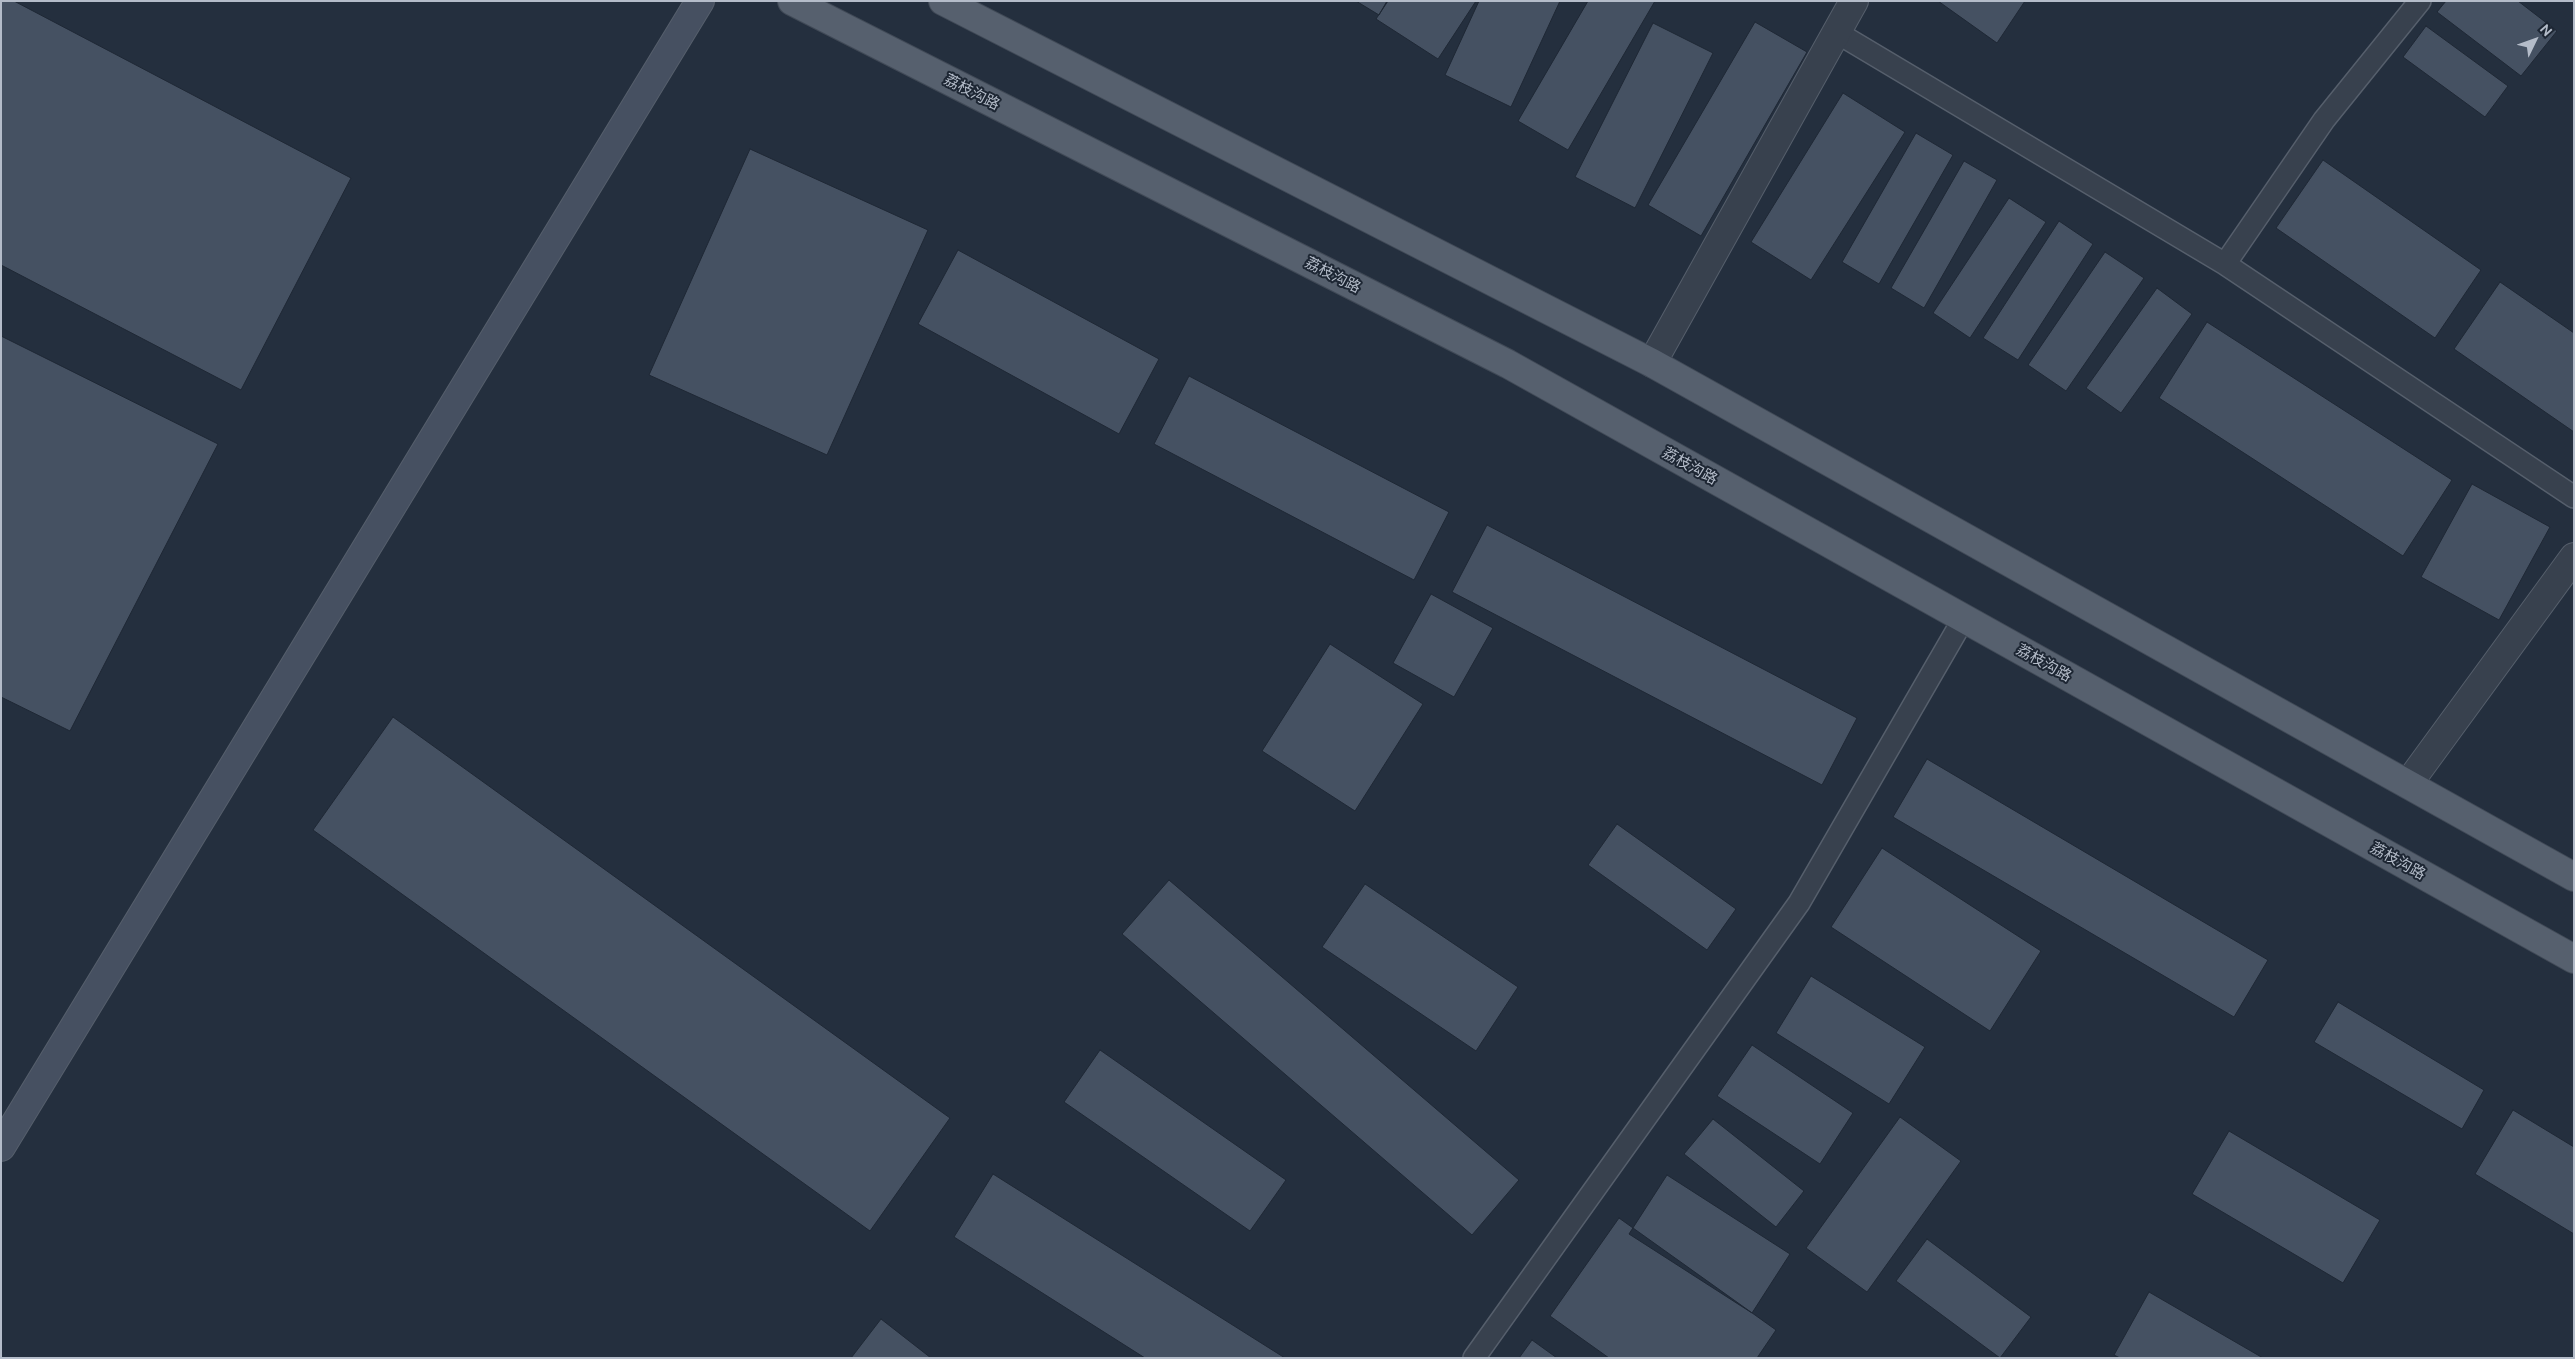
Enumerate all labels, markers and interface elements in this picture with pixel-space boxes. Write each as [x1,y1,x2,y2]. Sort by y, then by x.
north arrow [2510,15,2560,65]
text: N [2537,21,2556,39]
street label: 荔枝沟路 [941,70,1003,114]
street label: 荔枝沟路 [1302,253,1364,297]
street label: 荔枝沟路 [1659,444,1721,488]
street label: 荔枝沟路 [2013,641,2075,685]
street label: 荔枝沟路 [2367,839,2429,883]

